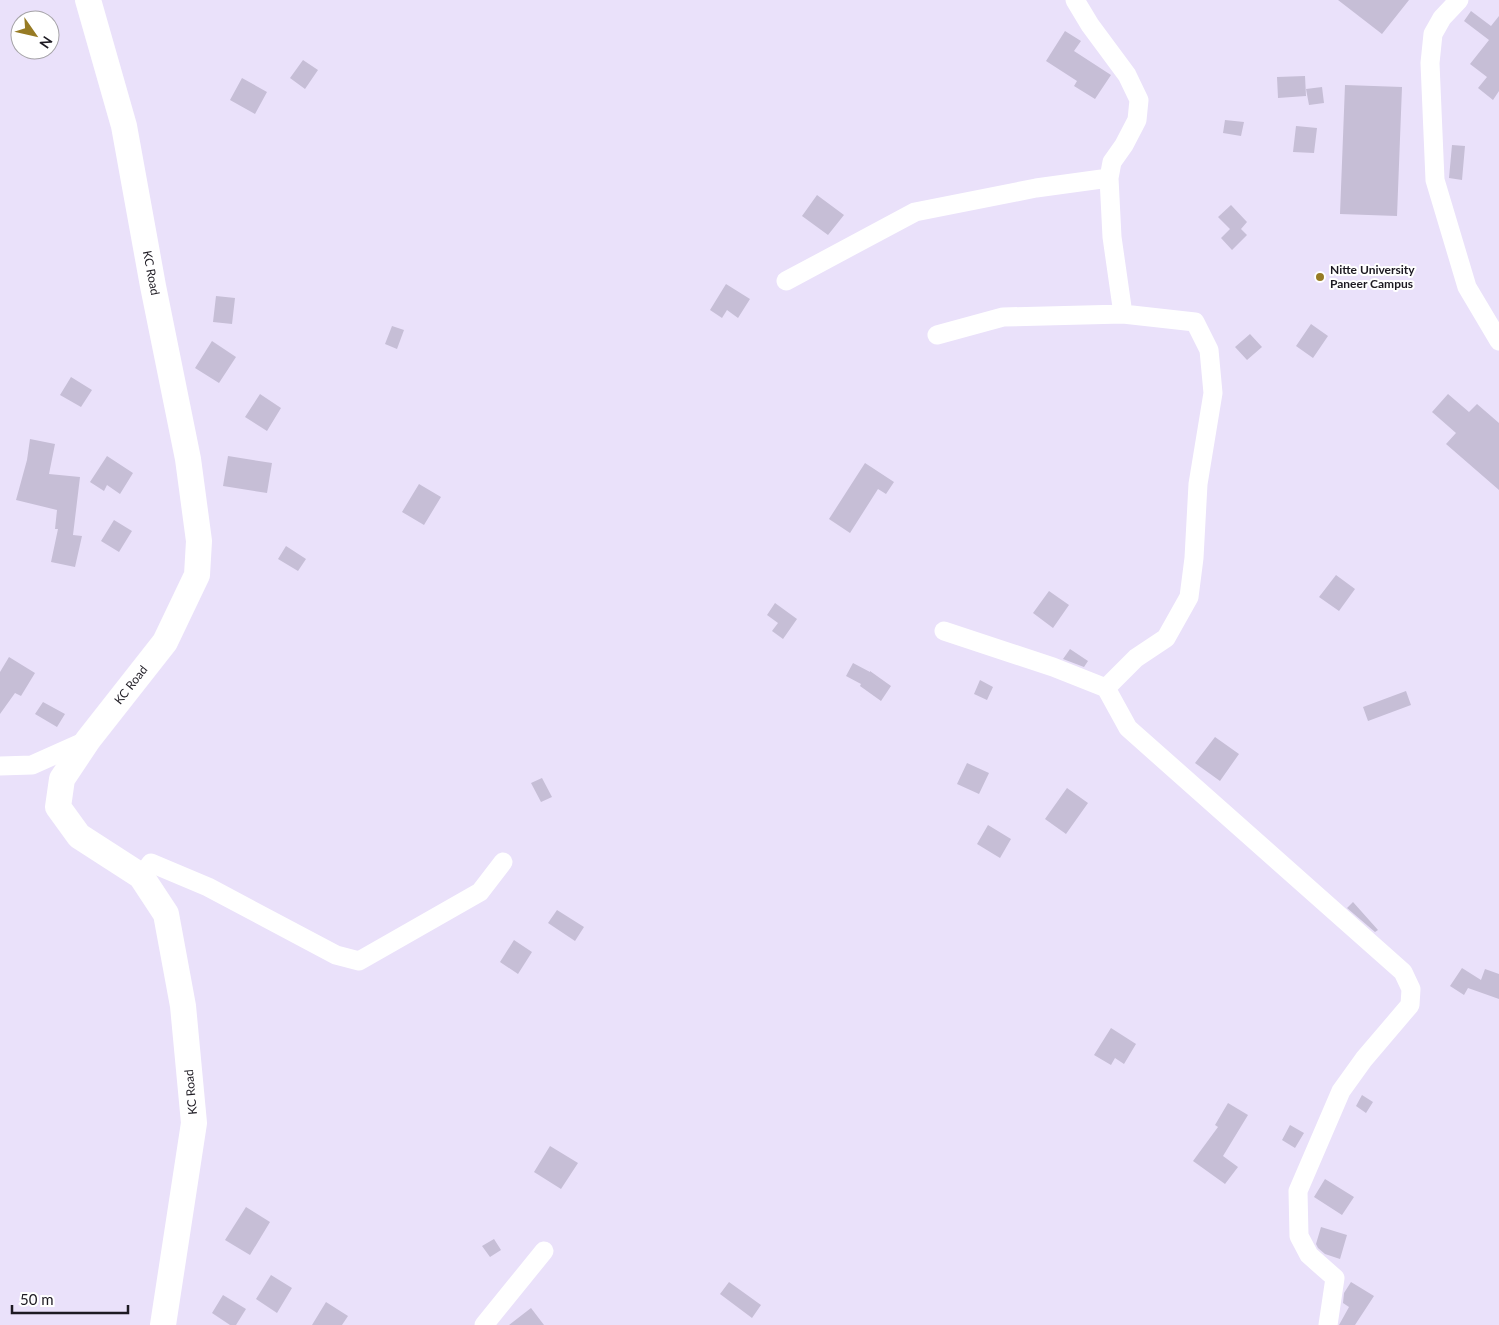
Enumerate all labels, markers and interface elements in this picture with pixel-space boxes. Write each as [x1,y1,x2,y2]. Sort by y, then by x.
north arrow [10,10,60,60]
text: N [36,33,56,52]
street label: KC Road [140,249,163,296]
place label: Nitte University Paneer Campus [1330,262,1415,291]
marker: Nitte University Paneer Campus [1314,271,1326,283]
street label: KC Road [111,662,150,707]
street label: KC Road [181,1069,200,1115]
scale bar [12,1282,129,1314]
text: 50 m [20,1290,54,1308]

